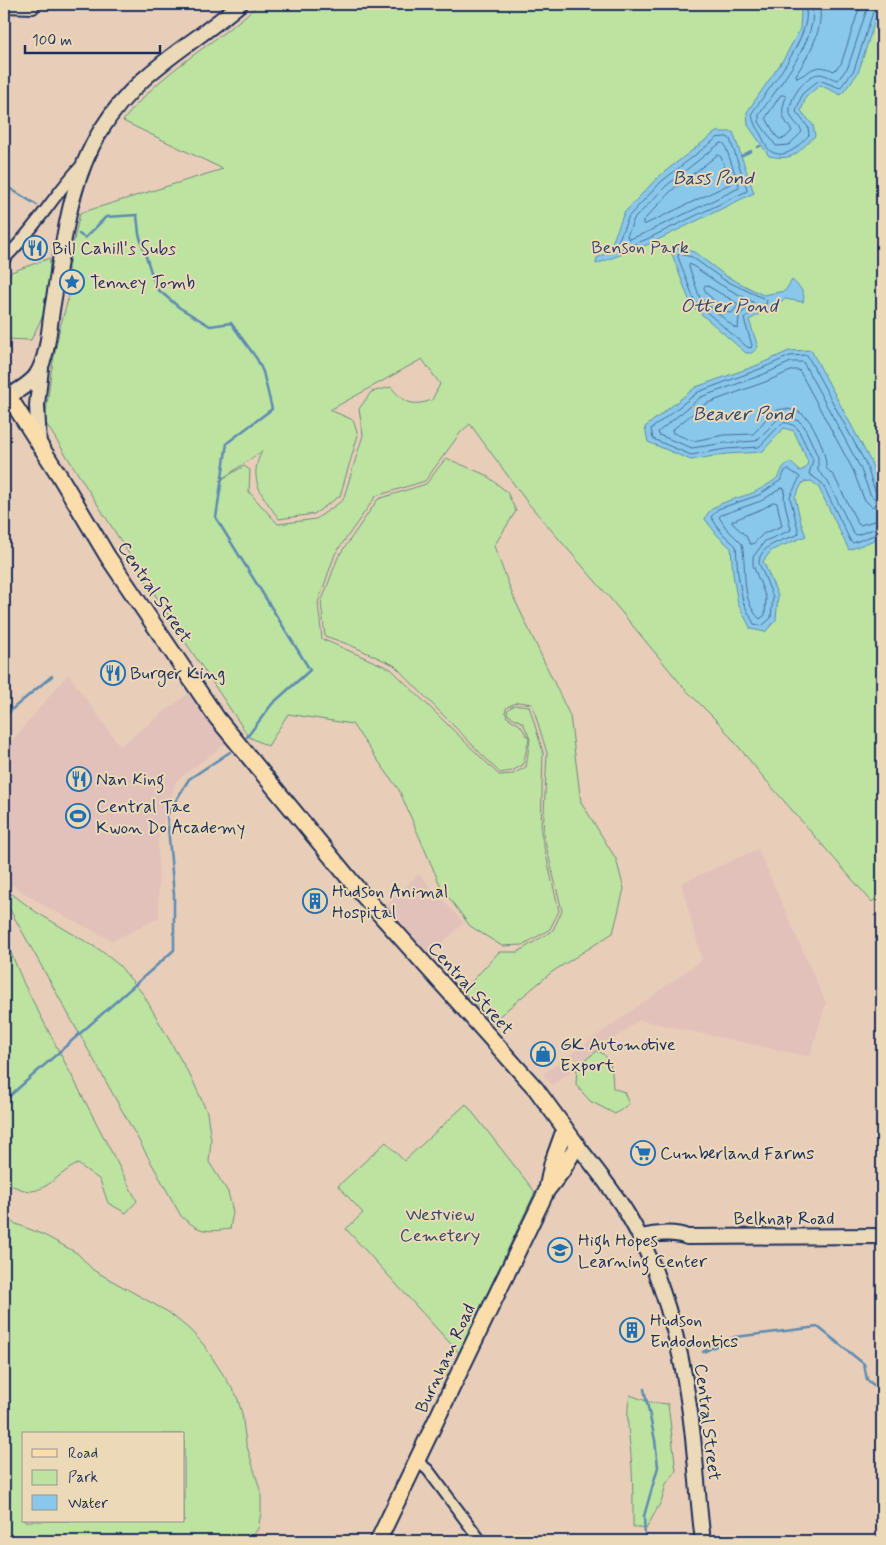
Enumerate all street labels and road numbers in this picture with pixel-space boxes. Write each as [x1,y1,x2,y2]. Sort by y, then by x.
street label: Central Street [111,537,197,648]
street label: Central Street [422,937,519,1040]
street label: Belknap Road [733,1207,835,1231]
street label: Burnham Road [410,1300,482,1417]
street label: Central Street [688,1362,726,1482]

